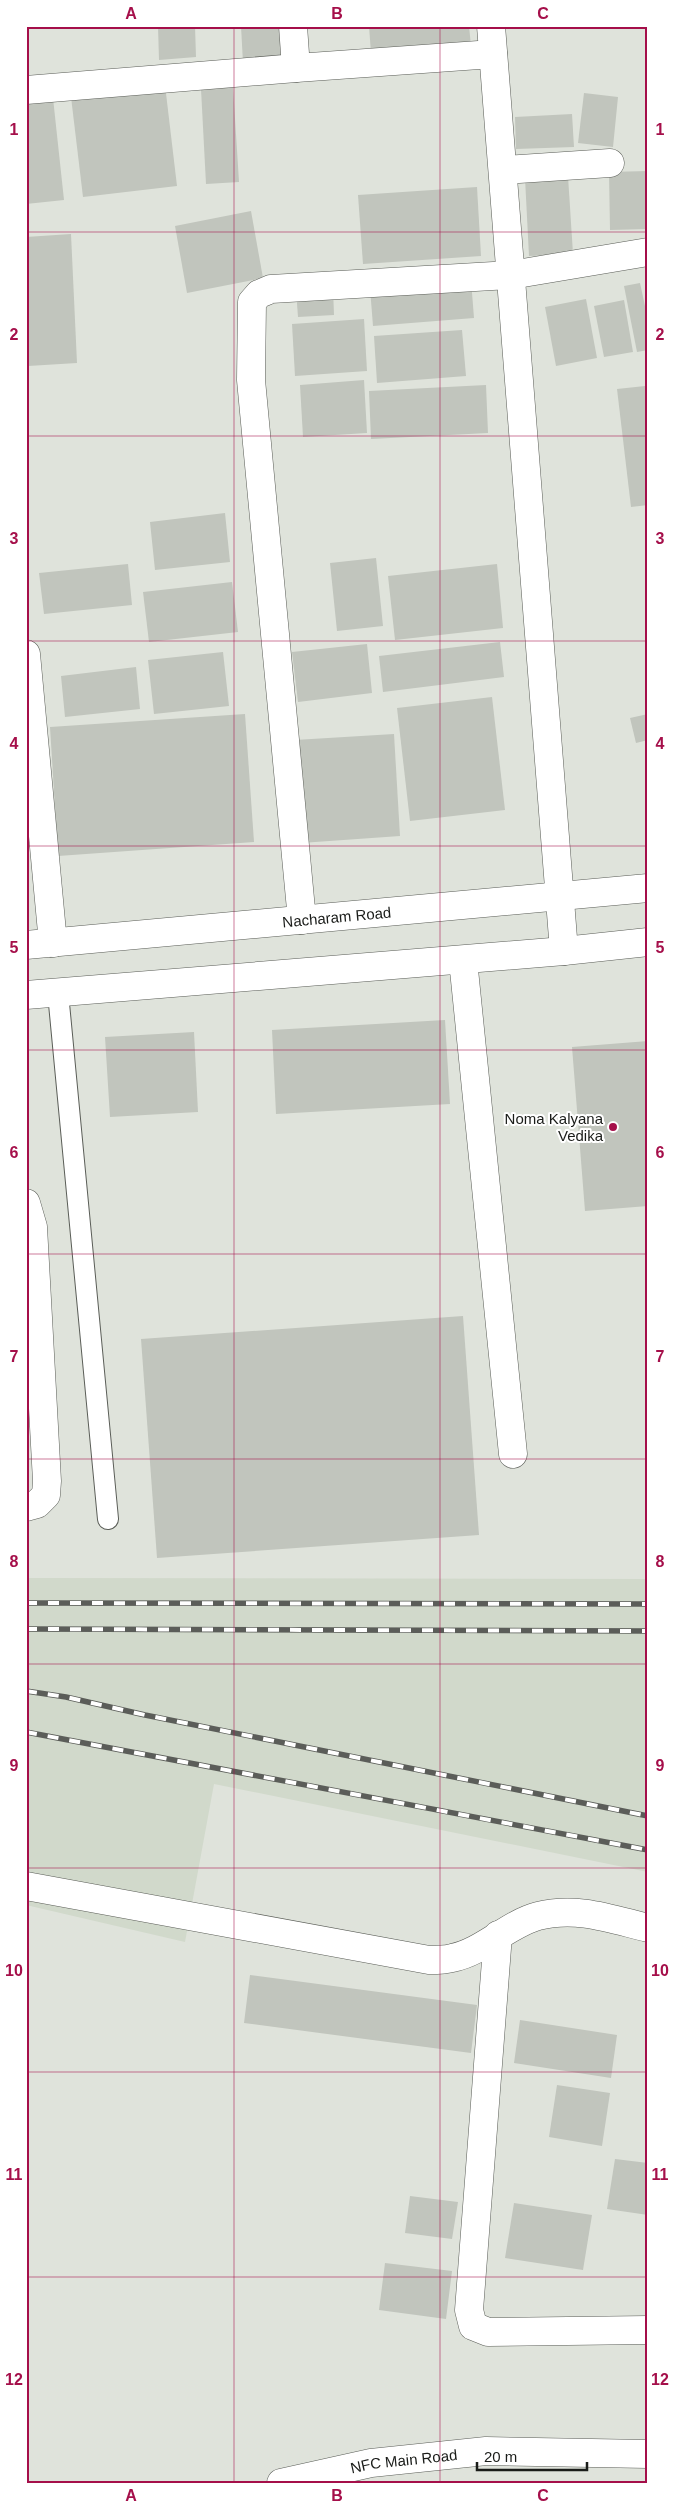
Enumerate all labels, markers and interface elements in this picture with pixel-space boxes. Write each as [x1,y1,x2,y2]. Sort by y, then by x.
text: A [125,5,137,22]
text: B [331,5,343,22]
text: C [537,5,549,22]
text: 1 [10,121,19,138]
text: 1 [656,121,665,138]
text: 2 [10,326,19,343]
text: 2 [656,326,665,343]
text: 3 [10,530,19,547]
text: 3 [656,530,665,547]
text: 4 [10,735,19,752]
text: 4 [656,735,665,752]
street label: Nacharam Road [282,903,392,930]
text: 5 [10,939,19,956]
text: 5 [656,939,665,956]
place label: Noma Kalyana Vedika [505,1110,604,1144]
marker: Noma Kalyana Vedika [607,1121,619,1133]
text: 6 [10,1144,19,1161]
text: 6 [656,1144,665,1161]
text: 7 [10,1348,19,1365]
text: 7 [656,1348,665,1365]
text: 8 [10,1553,19,1570]
text: 8 [656,1553,665,1570]
text: 9 [10,1757,19,1774]
text: 9 [656,1757,665,1774]
text: 10 [5,1962,23,1979]
text: 10 [651,1962,669,1979]
text: 11 [6,2166,23,2183]
text: 11 [652,2166,669,2183]
text: 12 [5,2371,23,2388]
text: 12 [651,2371,669,2388]
scale bar [477,2439,586,2471]
street label: NFC Main Road [349,2446,458,2476]
text: 20 m [484,2448,517,2465]
text: A [125,2487,137,2504]
text: B [331,2487,343,2504]
text: C [537,2487,549,2504]

